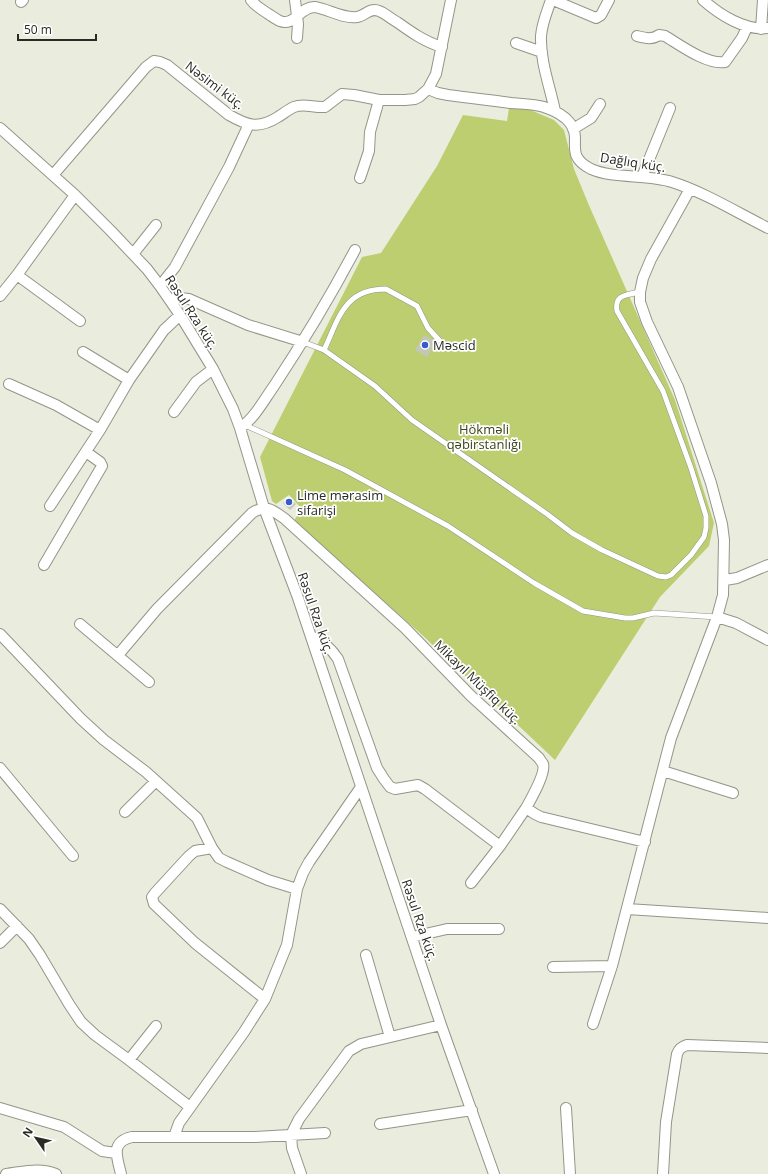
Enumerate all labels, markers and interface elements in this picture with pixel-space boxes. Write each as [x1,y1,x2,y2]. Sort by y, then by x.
scale bar [18,16,96,42]
text: 50 m [24,21,52,38]
street label: Nəsimi küç. [182,57,248,113]
street label: Dağlıq küç. [599,148,667,176]
street label: Rəsul Rza küç. [161,271,223,353]
place label: Məscid [433,336,476,354]
marker: Məscid [420,340,430,350]
park label: Hökməli qəbirstanlığı [447,420,521,453]
place label: Lime mərasim sifarişi [297,486,383,519]
marker: Lime mərasim sifarişi [284,497,294,507]
street label: Rəsul Rza küç. [294,570,338,656]
street label: Mikayıl Müşfiq küç. [430,636,526,728]
street label: Rəsul Rza küç. [398,877,442,963]
north arrow [16,1118,56,1158]
text: N [19,1124,36,1140]

